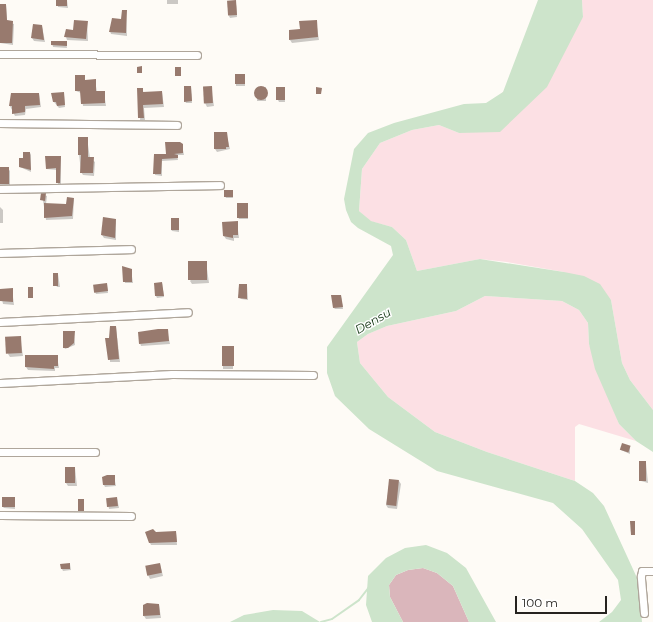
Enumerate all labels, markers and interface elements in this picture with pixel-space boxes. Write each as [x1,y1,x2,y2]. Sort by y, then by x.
water label: Densu [352,305,394,337]
scale bar [517,588,609,614]
text: 100 m [522,595,558,610]

